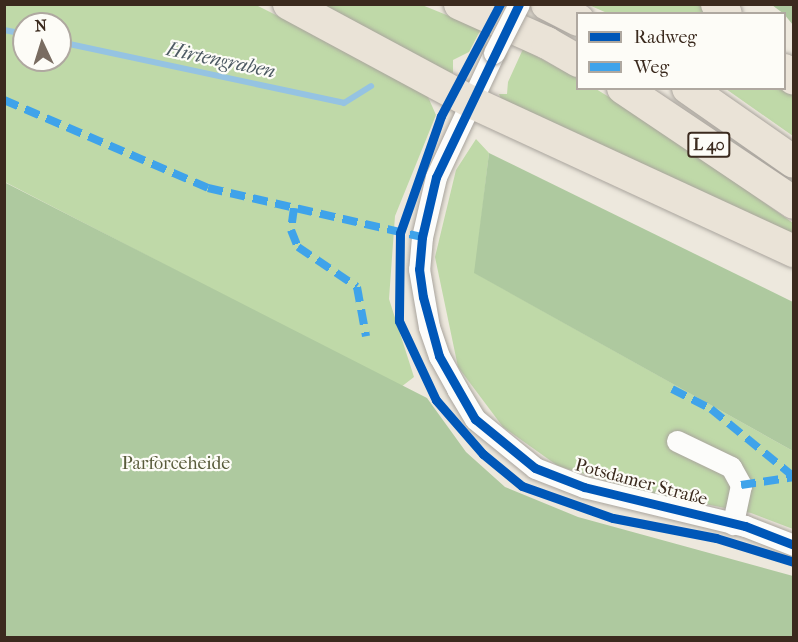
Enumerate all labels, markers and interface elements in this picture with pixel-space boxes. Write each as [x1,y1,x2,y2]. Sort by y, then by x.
north arrow [12,12,72,72]
legend [576,12,786,90]
text: N [34,16,48,35]
text: Radweg [634,27,697,48]
water label: Hirtengraben [164,37,278,83]
text: Weg [634,57,669,78]
road number: L 40 [686,132,732,158]
park label: Parforceheide [122,453,230,475]
street label: Potsdamer Straße [572,455,710,511]

